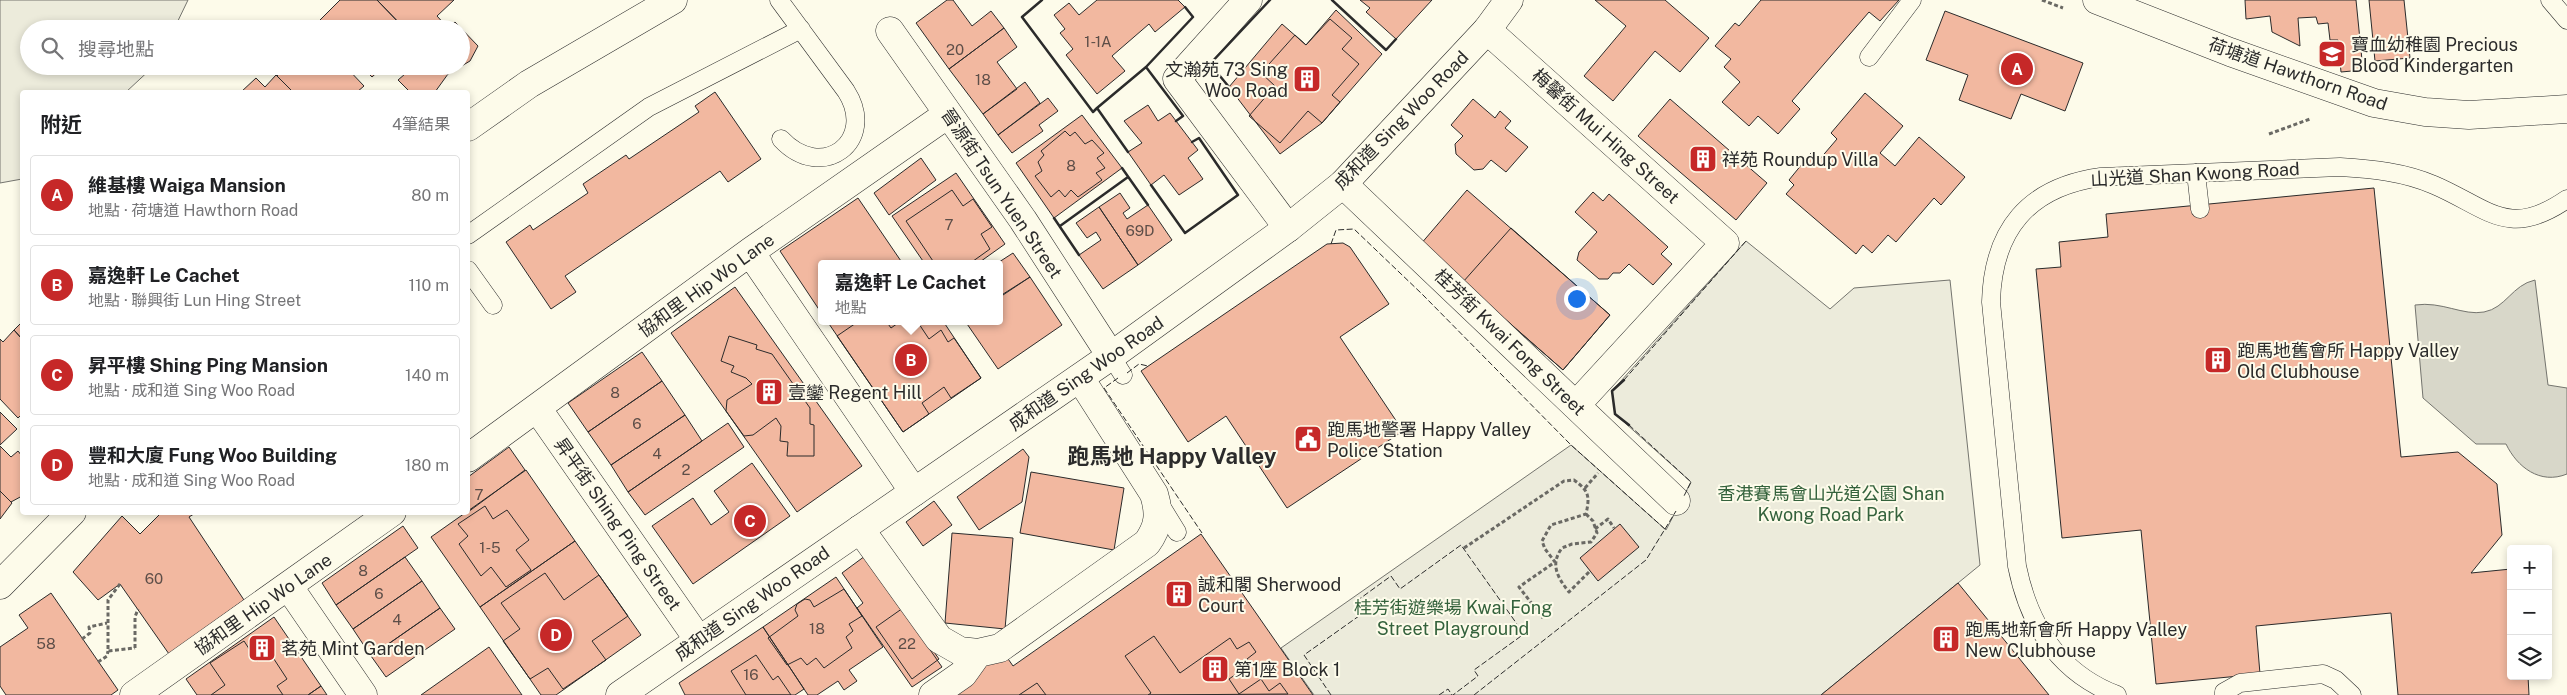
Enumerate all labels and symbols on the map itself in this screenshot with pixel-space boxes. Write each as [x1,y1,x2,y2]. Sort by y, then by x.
house number: 1-1A [1084,33,1112,50]
street label: 荷塘道 Hawthorn Road [2206,33,2390,115]
place label: 寶血幼稚園 Precious Blood Kindergarten [2351,34,2518,76]
school or university icon: 寶血幼稚園 Precious Blood Kindergarten [2317,39,2347,69]
house number: 20 [946,41,964,58]
street label: 成和道 Sing Woo Road [1329,46,1473,194]
pin: A [2001,50,2033,88]
place label: 文瀚苑 73 Sing Woo Road [1165,59,1288,101]
building icon: 文瀚苑 73 Sing Woo Road [1292,64,1322,94]
street label: 梅馨街 Mui Hing Street [1528,64,1684,208]
house number: 18 [975,71,991,88]
street label: 晉源街 Tsun Yuen Street [937,104,1067,282]
building icon: 祥苑 Roundup Villa [1688,144,1718,174]
place label: 祥苑 Roundup Villa [1722,149,1878,170]
house number: 8 [1066,157,1076,174]
street label: 山光道 Shan Kwong Road [2090,158,2300,190]
house number: 7 [944,216,954,233]
house number: 69D [1125,222,1155,239]
street label: 協和里 Hip Wo Lane [634,229,778,341]
street label: 桂芳街 Kwai Fong Street [1430,264,1590,420]
your location [1564,286,1590,312]
street label: 成和道 Sing Woo Road [1005,312,1167,434]
place label: 跑馬地舊會所 Happy Valley Old Clubhouse [2237,340,2459,382]
pin: B [895,341,927,379]
building icon: 跑馬地舊會所 Happy Valley Old Clubhouse [2203,345,2233,375]
building icon: 壹鑾 Regent Hill [754,377,784,407]
place label: 壹鑾 Regent Hill [788,382,922,403]
house number: 8 [610,384,620,401]
house number: 6 [632,415,642,432]
place label: 跑馬地警署 Happy Valley Police Station [1327,419,1531,461]
public building icon: 跑馬地警署 Happy Valley Police Station [1293,424,1323,454]
street label: 昇平街 Shing Ping Street [550,434,686,614]
district label: 跑馬地 Happy Valley [1068,443,1277,469]
house number: 4 [652,445,662,462]
house number: 2 [682,461,691,478]
park label: 香港賽馬會山光道公園 Shan Kwong Road Park [1717,483,1945,525]
house number: 7 [474,486,484,503]
pin: C [734,502,766,540]
house number: 1-5 [479,539,501,556]
street label: 成和道 Sing Woo Road [671,542,833,664]
street label: 協和里 Hip Wo Lane [190,549,336,659]
house number: 8 [358,562,368,579]
house number: 60 [145,570,163,587]
place label: 誠和閣 Sherwood Court [1198,574,1341,616]
building icon: 誠和閣 Sherwood Court [1164,579,1194,609]
house number: 6 [374,585,384,602]
park label: 桂芳街遊樂場 Kwai Fong Street Playground [1354,597,1552,639]
house number: 4 [392,611,402,628]
pin: D [540,616,572,654]
place label: 跑馬地新會所 Happy Valley New Clubhouse [1965,619,2187,661]
house number: 18 [809,620,825,637]
building icon: 跑馬地新會所 Happy Valley New Clubhouse [1931,624,1961,654]
building icon: 茗苑 Mint Garden [247,633,277,663]
house number: 58 [36,635,56,652]
house number: 22 [898,635,916,652]
place label: 茗苑 Mint Garden [281,638,425,659]
building icon: 第1座 Block 1 [1200,654,1230,684]
place label: 第1座 Block 1 [1234,659,1340,680]
house number: 16 [743,666,759,683]

